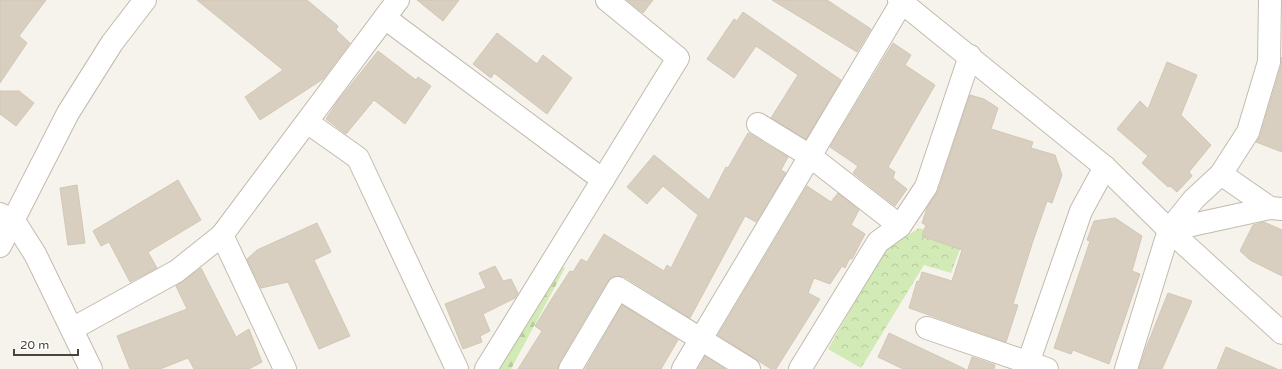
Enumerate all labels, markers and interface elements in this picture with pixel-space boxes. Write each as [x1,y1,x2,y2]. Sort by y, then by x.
scale bar [14,331,78,357]
text: 20 m [20,338,49,352]

